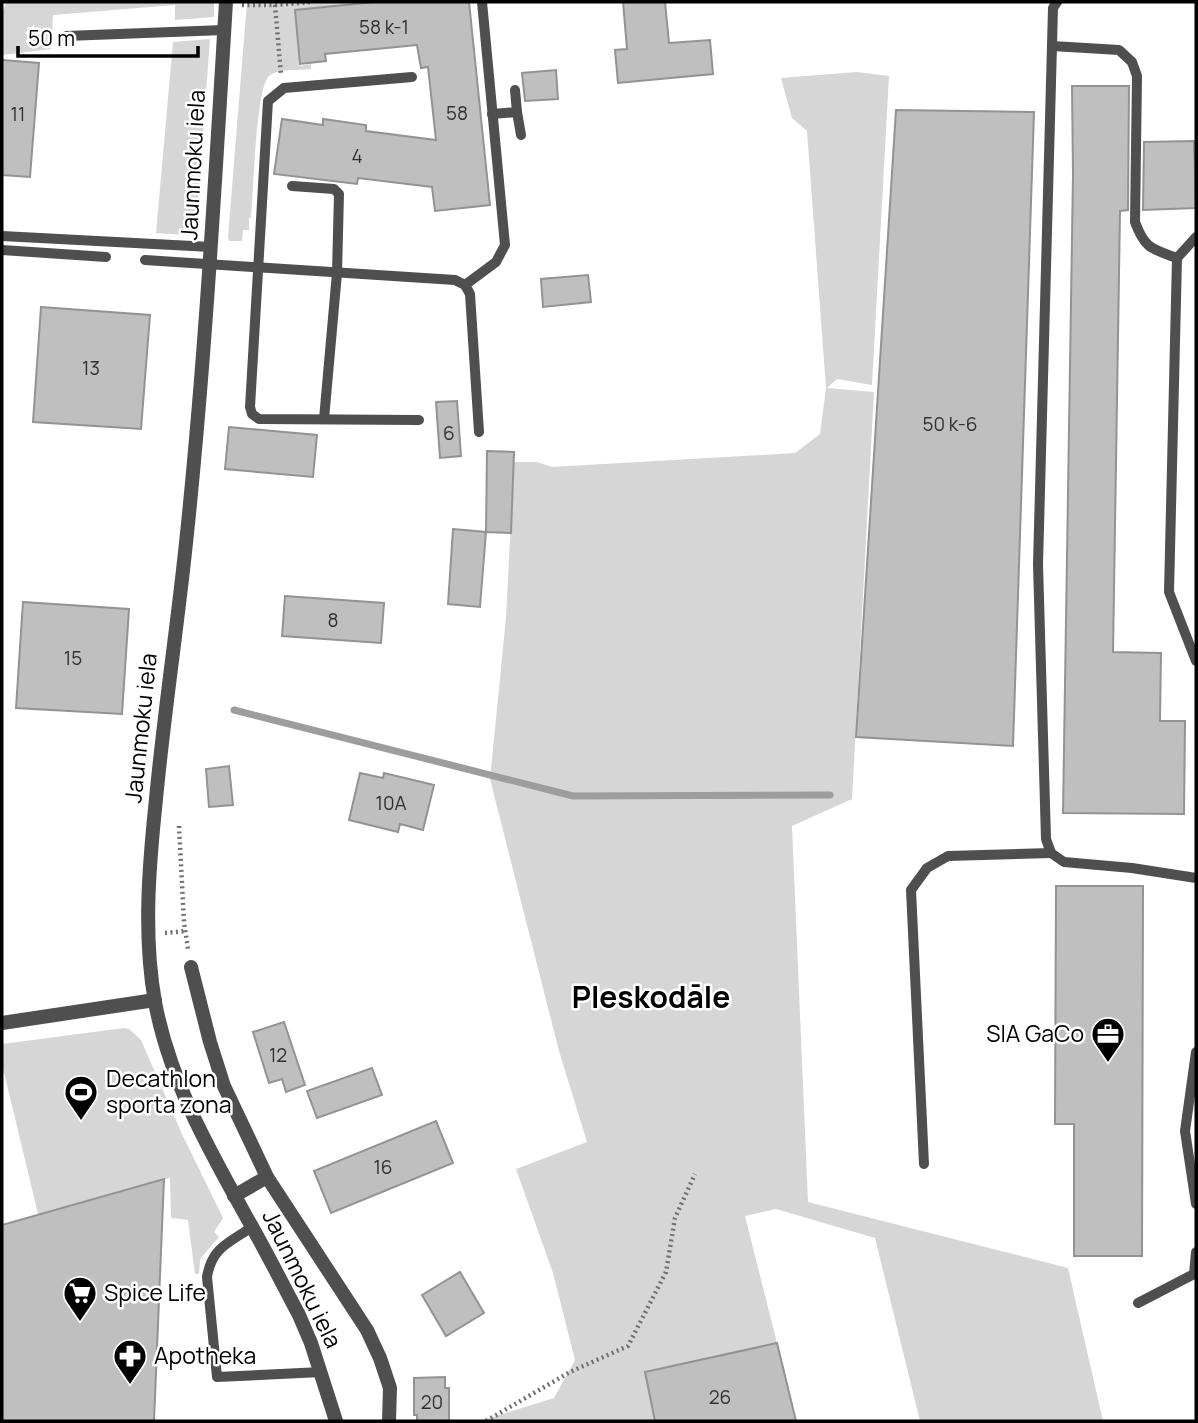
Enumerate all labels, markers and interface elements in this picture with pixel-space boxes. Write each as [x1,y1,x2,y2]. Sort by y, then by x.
scale bar [18,14,198,58]
house number: 58 k-1 [359,14,409,40]
text: 50 m [28,24,75,52]
street label: Jaunmoku iela [172,89,212,241]
house number: 58 [446,100,468,126]
house number: 11 [11,101,25,127]
house number: 4 [351,143,363,169]
house number: 13 [82,355,100,381]
house number: 50 k-6 [923,411,978,437]
house number: 6 [443,420,455,446]
house number: 8 [327,607,339,633]
house number: 15 [64,645,82,671]
street label: Jaunmoku iela [116,651,164,804]
house number: 10A [375,790,407,816]
district label: Pleskodāle [572,976,730,1017]
office icon: SIA GaCo [1089,1015,1127,1064]
place label: SIA GaCo [986,1017,1084,1049]
house number: 12 [269,1042,287,1068]
place label: Decathlon sporta zona [106,1062,231,1120]
sports icon: Decathlon sporta zona [62,1073,100,1122]
house number: 16 [373,1154,393,1180]
street label: Jaunmoku iela [256,1204,350,1353]
supermarket icon: Spice Life [61,1274,99,1323]
place label: Spice Life [104,1276,206,1308]
pharmacy icon: Apotheka [111,1337,149,1386]
place label: Apotheka [154,1339,256,1371]
house number: 26 [709,1384,731,1410]
house number: 20 [421,1389,443,1415]

